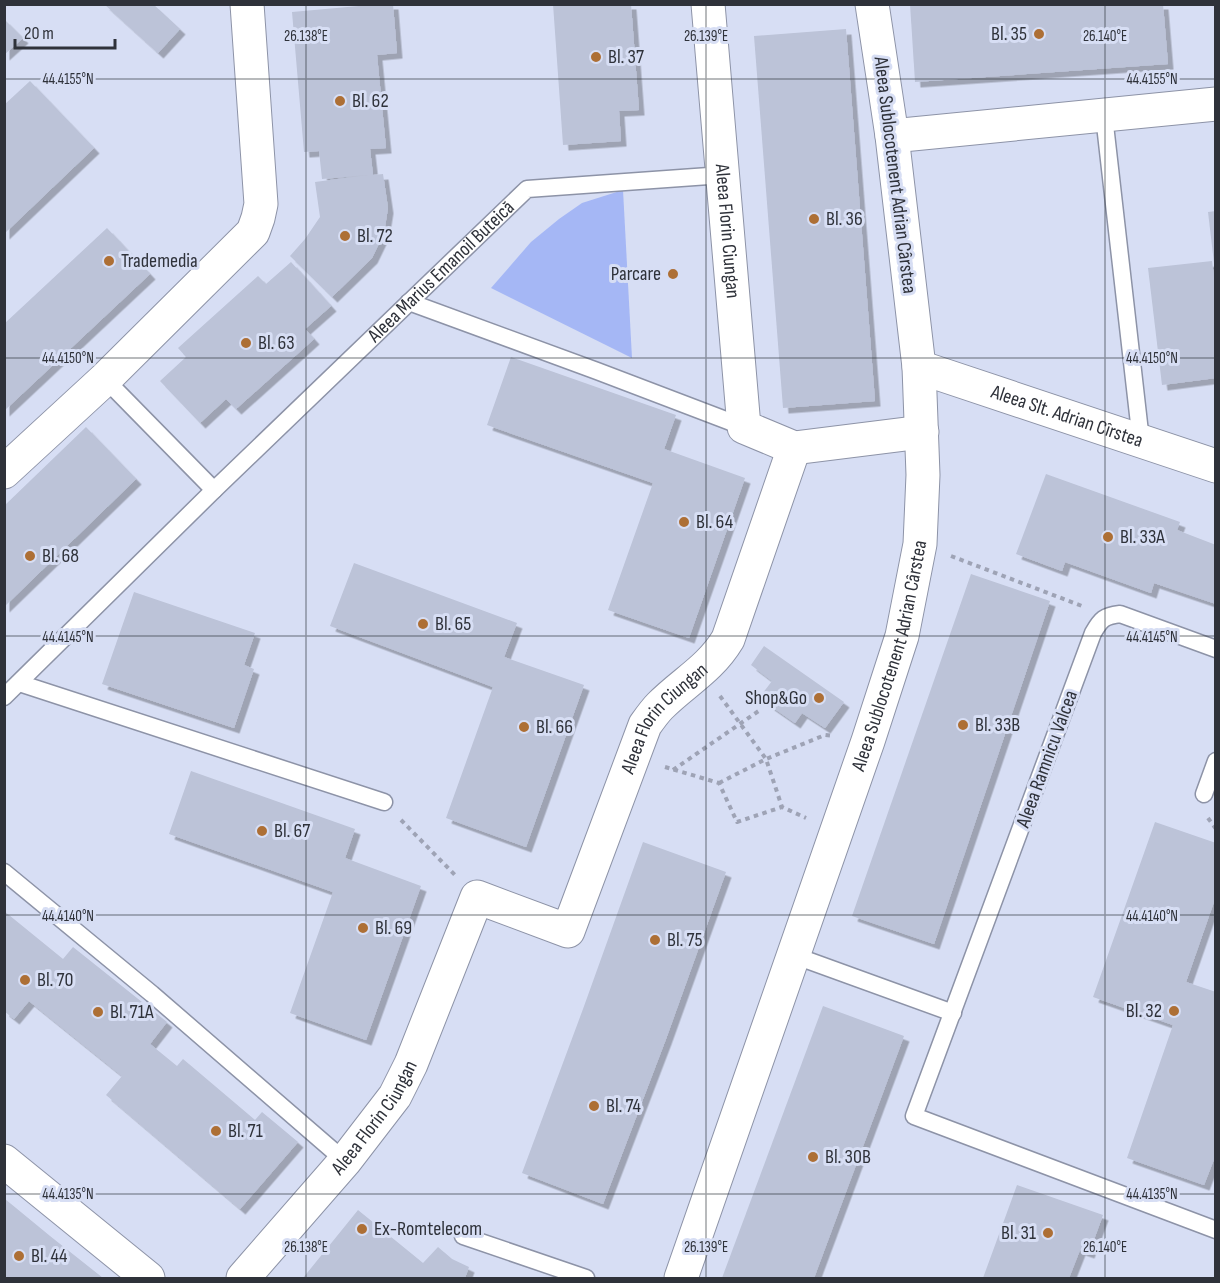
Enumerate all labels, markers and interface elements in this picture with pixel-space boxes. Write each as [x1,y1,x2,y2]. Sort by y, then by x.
scale bar [15,12,116,50]
place label: Bl. 35 [991,22,1027,46]
text: 20 m [24,23,54,44]
text: 26.138°E [284,27,328,46]
text: 26.139°E [684,27,728,46]
marker: Bl. 35 [1032,27,1046,41]
text: 26.140°E [1083,27,1127,46]
place label: Bl. 37 [608,45,644,69]
marker: Bl. 37 [589,50,603,64]
street label: Aleea Sublocotenent Adrian Cârstea [868,54,921,295]
text: 44.4155°N [42,70,94,89]
text: 44.4155°N [1126,70,1178,89]
place label: Bl. 62 [352,89,389,113]
marker: Bl. 62 [333,94,347,108]
street label: Aleea Florin Ciungan [710,162,745,299]
street label: Aleea Marius Emanoil Buteică [362,196,519,348]
place label: Bl. 36 [826,207,863,231]
marker: Bl. 36 [807,212,821,226]
place label: Bl. 72 [357,224,393,248]
marker: Bl. 72 [338,229,352,243]
place label: Trademedia [121,249,198,273]
marker: Trademedia [102,254,116,268]
place label: Parcare [611,262,661,286]
marker: Parcare [666,267,680,281]
place label: Bl. 63 [258,331,295,355]
marker: Bl. 63 [239,336,253,350]
text: 44.4150°N [42,349,94,368]
text: 44.4150°N [1126,349,1178,368]
street label: Aleea Slt. Adrian Cîrstea [987,380,1146,453]
place label: Bl. 64 [696,510,733,534]
marker: Bl. 64 [677,515,691,529]
place label: Bl. 33A [1120,525,1165,549]
marker: Bl. 33A [1101,530,1115,544]
street label: Aleea Sublocotenent Adrian Cârstea [846,538,932,775]
place label: Bl. 68 [42,544,79,568]
marker: Bl. 68 [23,549,37,563]
place label: Bl. 65 [435,612,471,636]
marker: Bl. 65 [416,617,430,631]
text: 44.4145°N [42,628,94,647]
text: 44.4145°N [1126,628,1178,647]
street label: Aleea Florin Ciungan [616,658,713,778]
place label: Shop&Go [745,686,807,710]
street label: Aleea Ramnicu Valcea [1011,687,1083,832]
marker: Shop&Go [812,691,826,705]
place label: Bl. 33B [975,713,1020,737]
place label: Bl. 66 [536,715,573,739]
marker: Bl. 33B [956,718,970,732]
marker: Bl. 66 [517,720,531,734]
place label: Bl. 67 [274,819,310,843]
marker: Bl. 67 [255,824,269,838]
text: 44.4140°N [42,907,94,926]
text: 44.4140°N [1126,907,1178,926]
place label: Bl. 69 [375,916,412,940]
marker: Bl. 69 [356,921,370,935]
place label: Bl. 75 [667,928,703,952]
marker: Bl. 75 [648,933,662,947]
place label: Bl. 70 [37,968,73,992]
marker: Bl. 70 [18,973,32,987]
place label: Bl. 32 [1126,999,1162,1023]
place label: Bl. 71A [110,1000,154,1024]
marker: Bl. 32 [1167,1004,1181,1018]
marker: Bl. 71A [91,1005,105,1019]
street label: Aleea Florin Ciungan [326,1056,423,1181]
place label: Bl. 74 [606,1094,641,1118]
marker: Bl. 74 [587,1099,601,1113]
place label: Bl. 71 [228,1119,263,1143]
marker: Bl. 71 [209,1124,223,1138]
place label: Bl. 30B [825,1145,871,1169]
marker: Bl. 30B [806,1150,820,1164]
text: 44.4135°N [42,1185,94,1204]
text: 44.4135°N [1126,1185,1178,1204]
place label: Ex-Romtelecom [374,1217,482,1241]
place label: Bl. 31 [1001,1221,1036,1245]
marker: Ex-Romtelecom [355,1222,369,1236]
marker: Bl. 31 [1041,1226,1055,1240]
text: 26.138°E [284,1238,328,1257]
text: 26.139°E [684,1238,728,1257]
text: 26.140°E [1083,1238,1127,1257]
place label: Bl. 44 [31,1244,67,1268]
marker: Bl. 44 [12,1249,26,1263]

